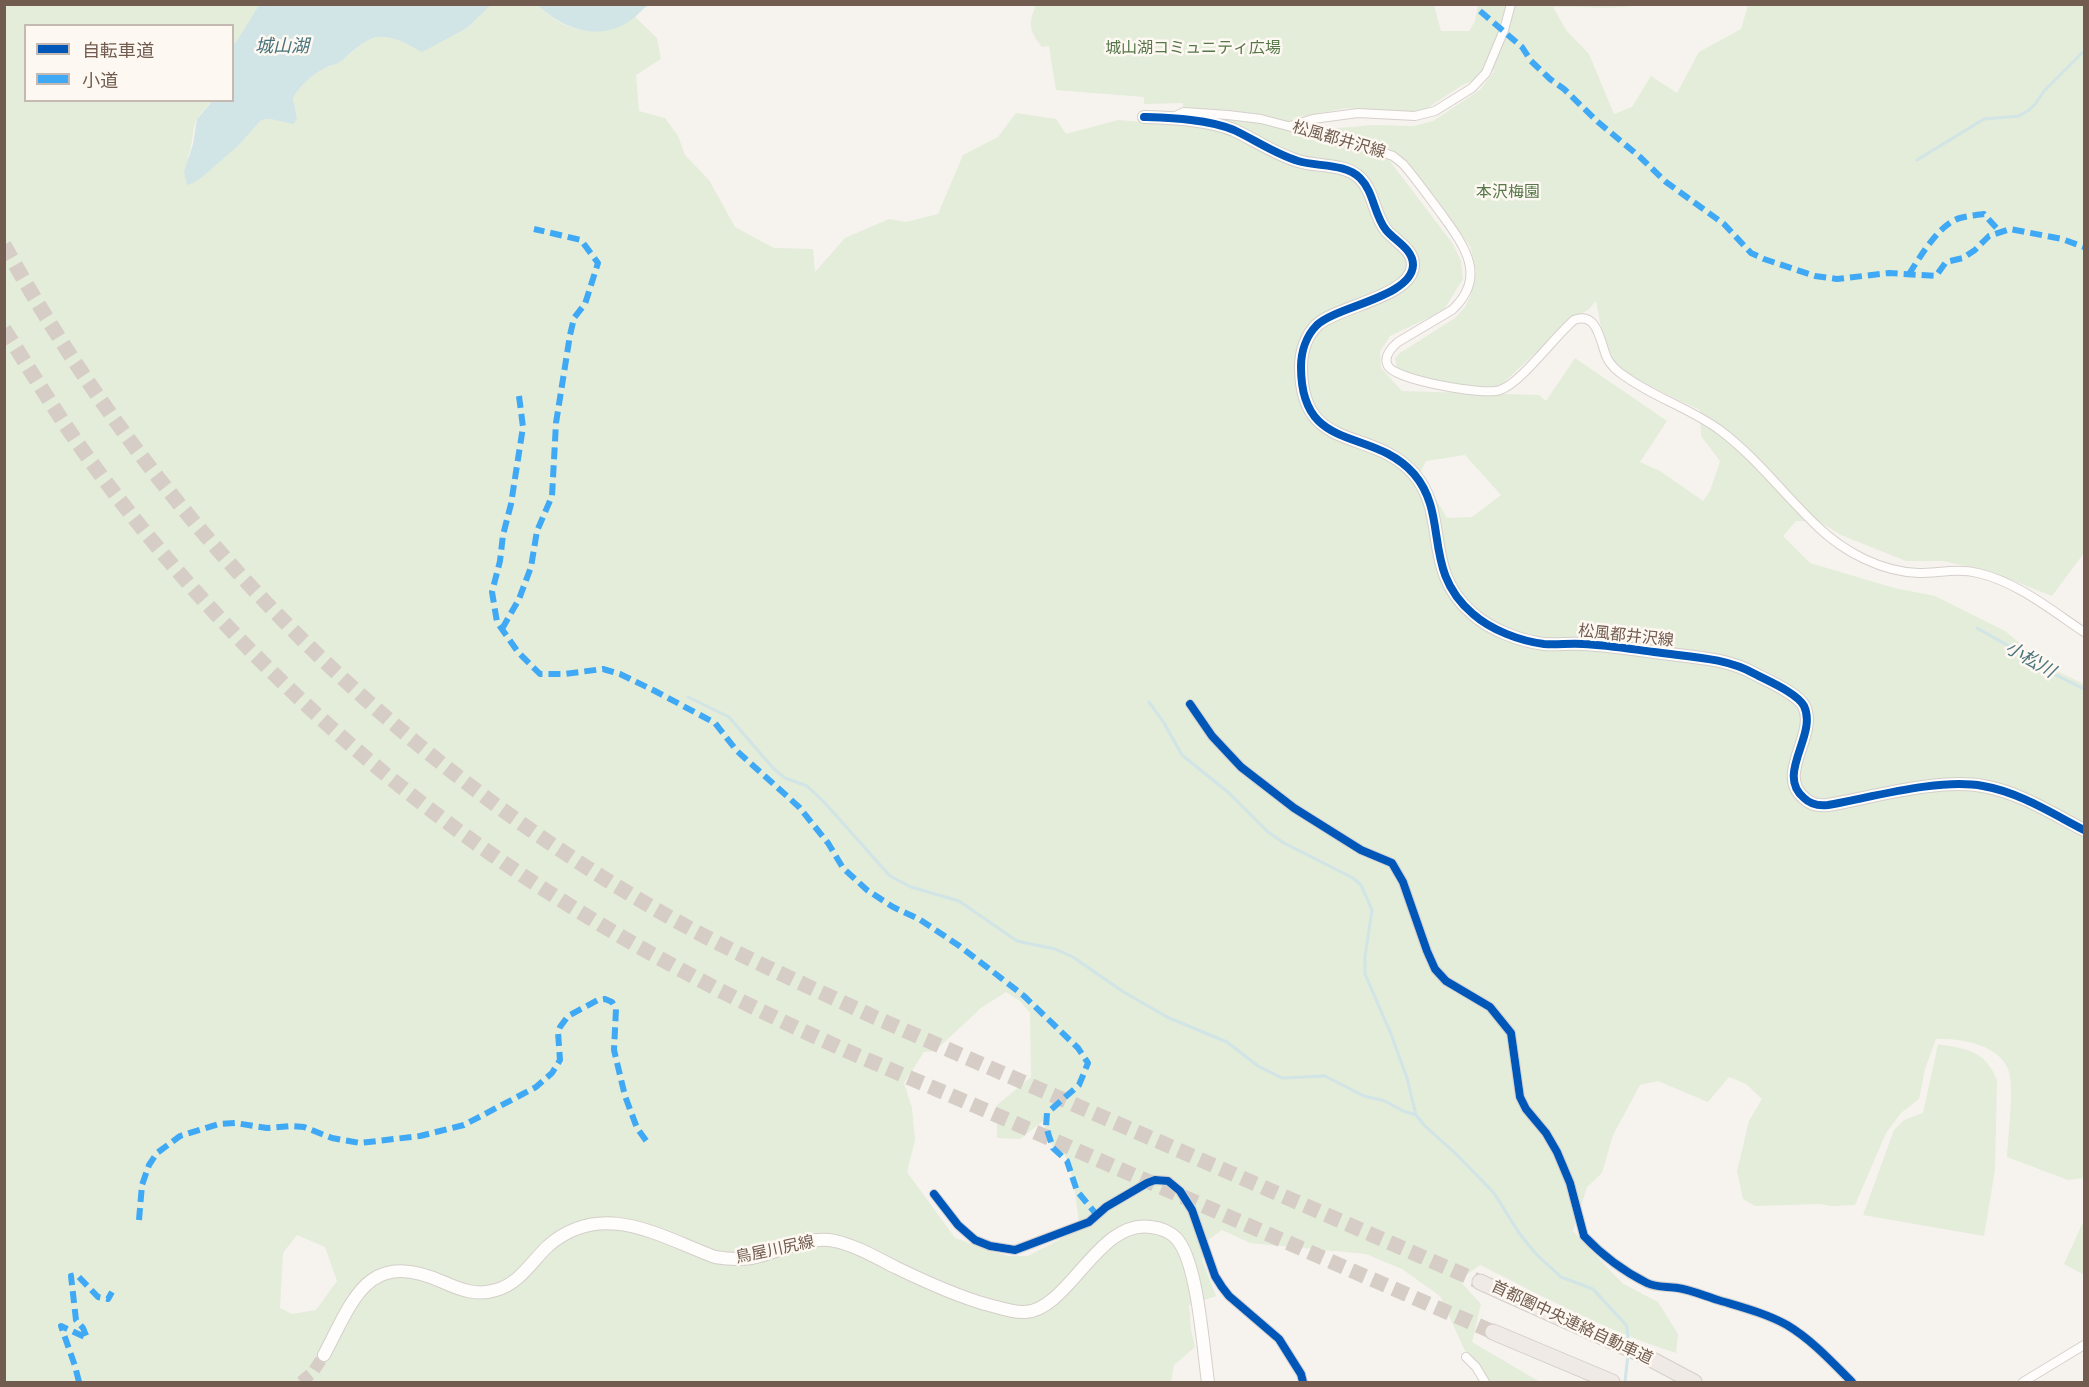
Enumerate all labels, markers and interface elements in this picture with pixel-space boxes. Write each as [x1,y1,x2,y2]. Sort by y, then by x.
legend [24,24,234,102]
water label: 城山湖 [255,36,309,58]
park label: 城山湖コミュニティ広場 [1105,38,1281,58]
text: 自転車道 [82,40,154,62]
text: 小道 [82,70,118,92]
street label: 松風都井沢線 [1290,118,1388,162]
park label: 本沢梅園 [1476,182,1540,202]
street label: 松風都井沢線 [1577,621,1675,651]
water label: 小松川 [2001,637,2059,683]
street label: 鳥屋川尻線 [734,1232,816,1268]
street label: 首都圏中央連絡自動車道 [1488,1277,1656,1369]

